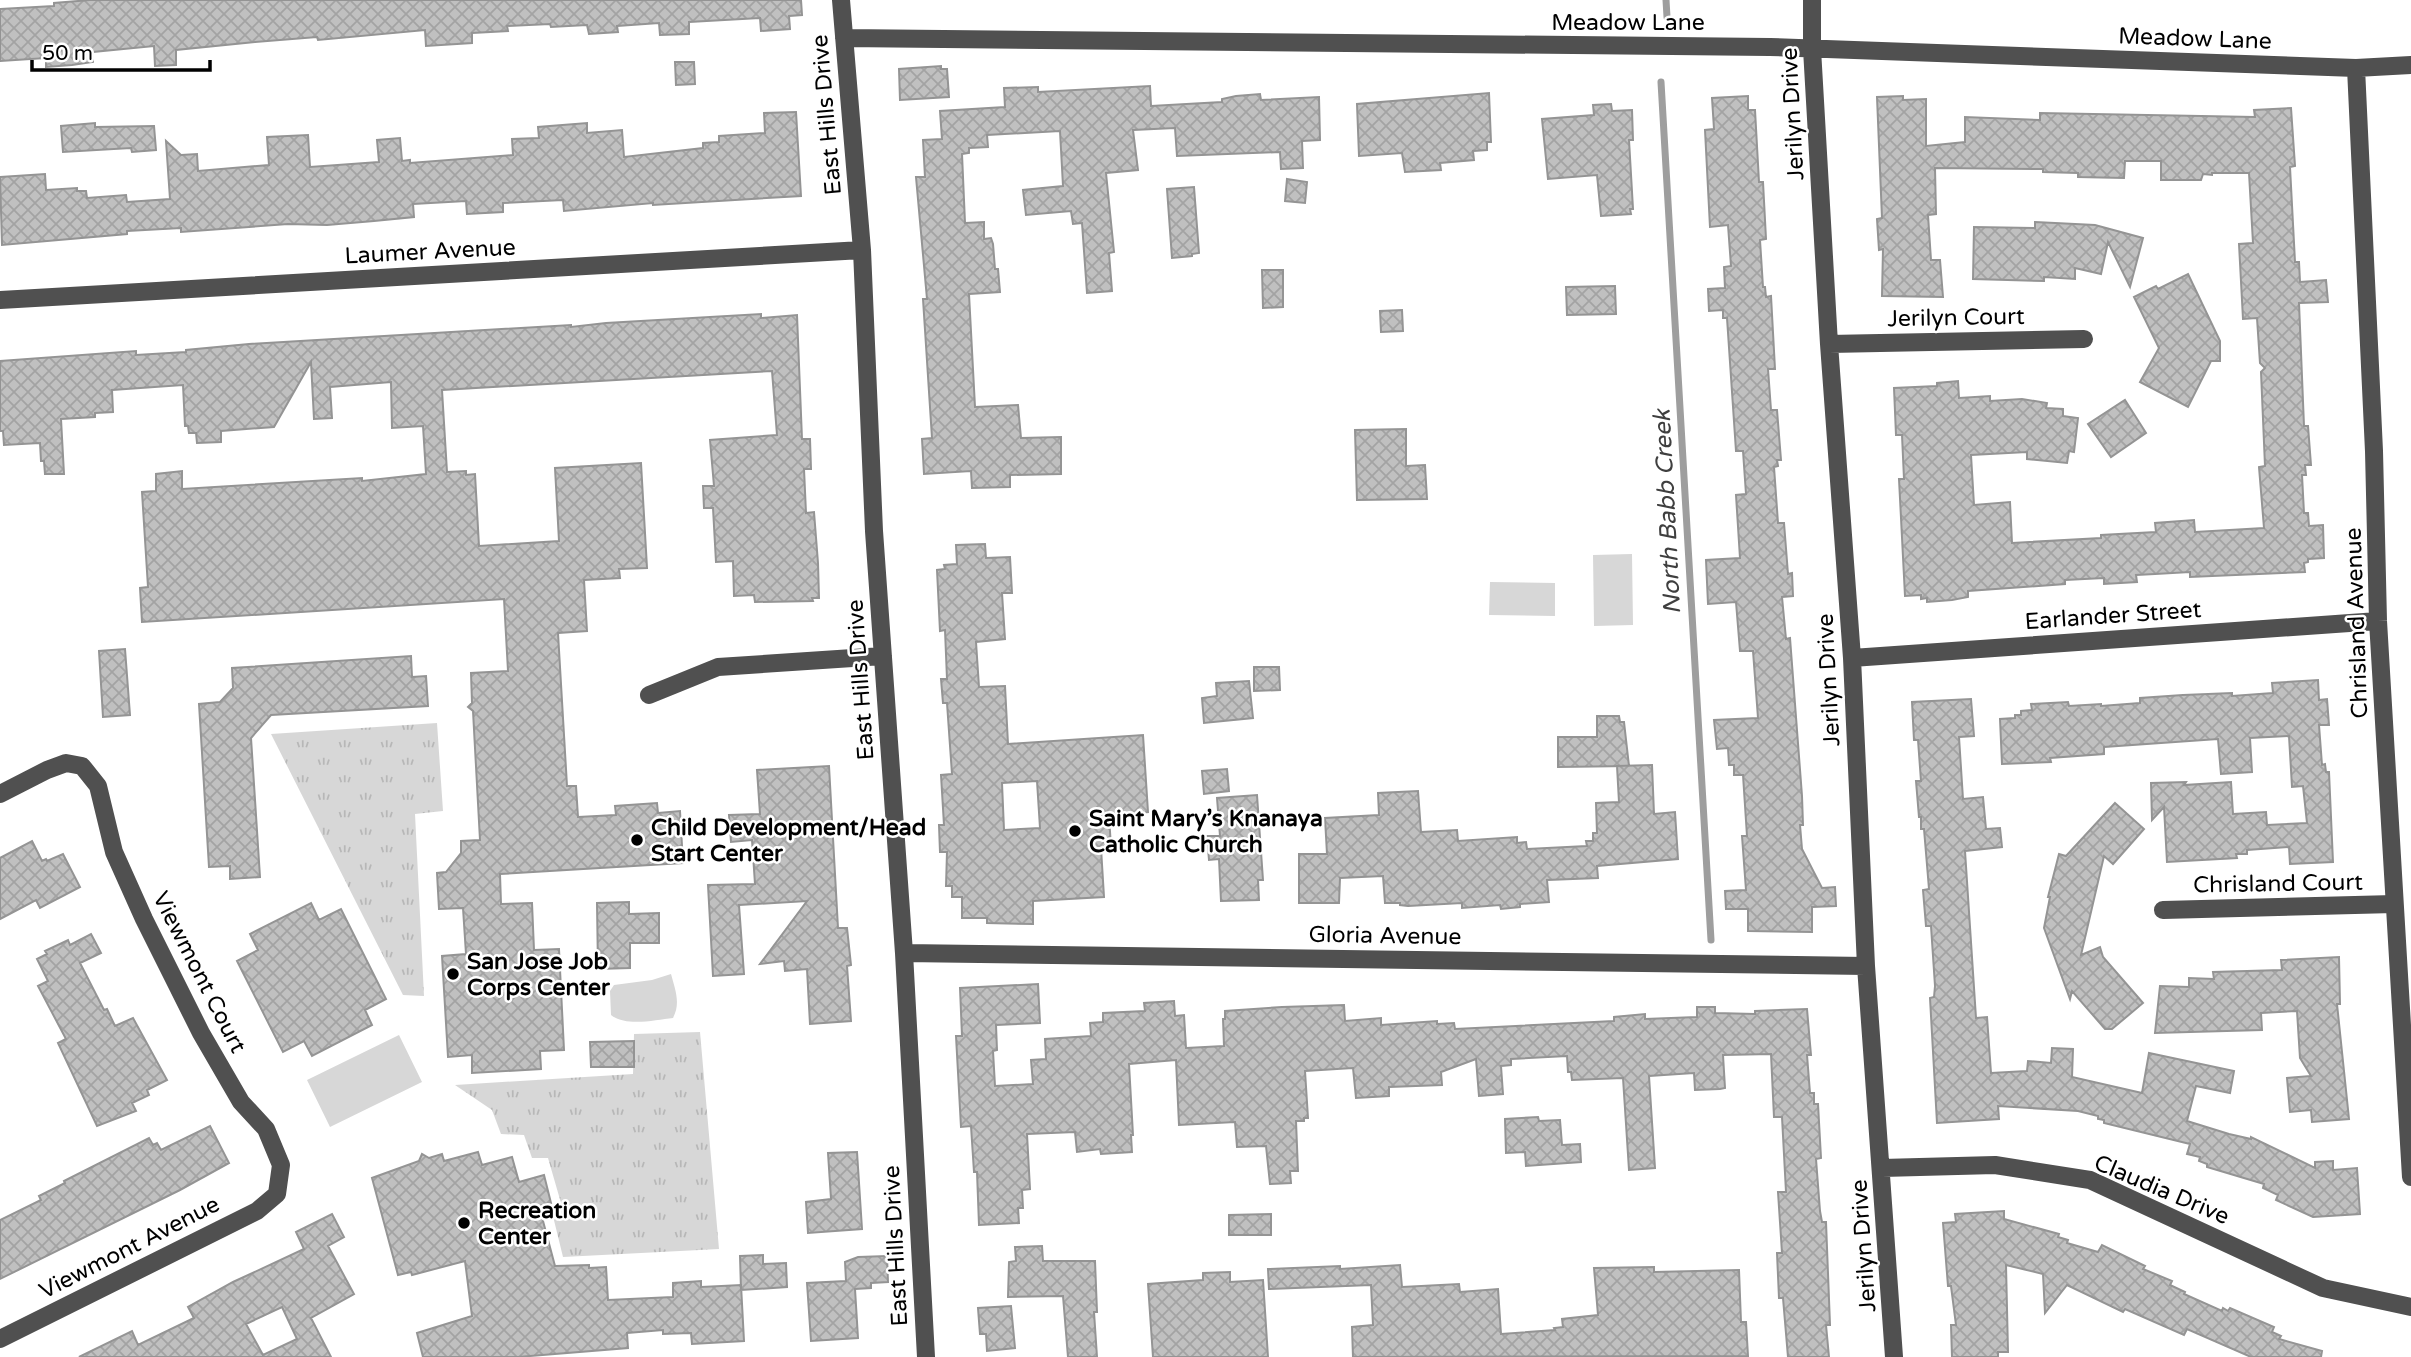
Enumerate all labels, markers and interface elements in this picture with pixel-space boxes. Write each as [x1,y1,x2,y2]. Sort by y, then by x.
street label: Meadow Lane [1551,9,1705,37]
street label: Meadow Lane [2118,22,2272,56]
scale bar [32,28,210,72]
street label: East Hills Drive [806,33,848,196]
text: 50 m [42,41,93,66]
street label: Jerilyn Drive [1776,47,1810,181]
street label: Laumer Avenue [344,234,516,270]
street label: Jerilyn Court [1887,303,2025,333]
water label: North Babb Creek [1648,407,1687,615]
street label: Chrisland Avenue [2340,527,2374,719]
street label: Earlander Street [2024,596,2203,636]
street label: East Hills Drive [841,599,881,761]
street label: Jerilyn Drive [1812,613,1846,747]
place label: Saint Mary’s Knanaya Catholic Church [1089,805,1323,859]
place label: Child Development/Head Start Center [651,814,926,868]
marker: Saint Mary’s Knanaya Catholic Church [1067,823,1083,839]
marker: Child Development/Head Start Center [629,832,645,848]
street label: Chrisland Court [2193,869,2363,899]
street label: Viewmont Court [146,887,252,1058]
street label: Gloria Avenue [1308,921,1462,951]
place label: San Jose Job Corps Center [467,948,611,1002]
marker: San Jose Job Corps Center [445,966,461,982]
street label: Claudia Drive [2090,1149,2234,1231]
street label: East Hills Drive [878,1165,914,1327]
street label: Jerilyn Drive [1845,1179,1883,1313]
street label: Viewmont Avenue [35,1190,224,1305]
place label: Recreation Center [478,1197,596,1251]
marker: Recreation Center [456,1215,472,1231]

